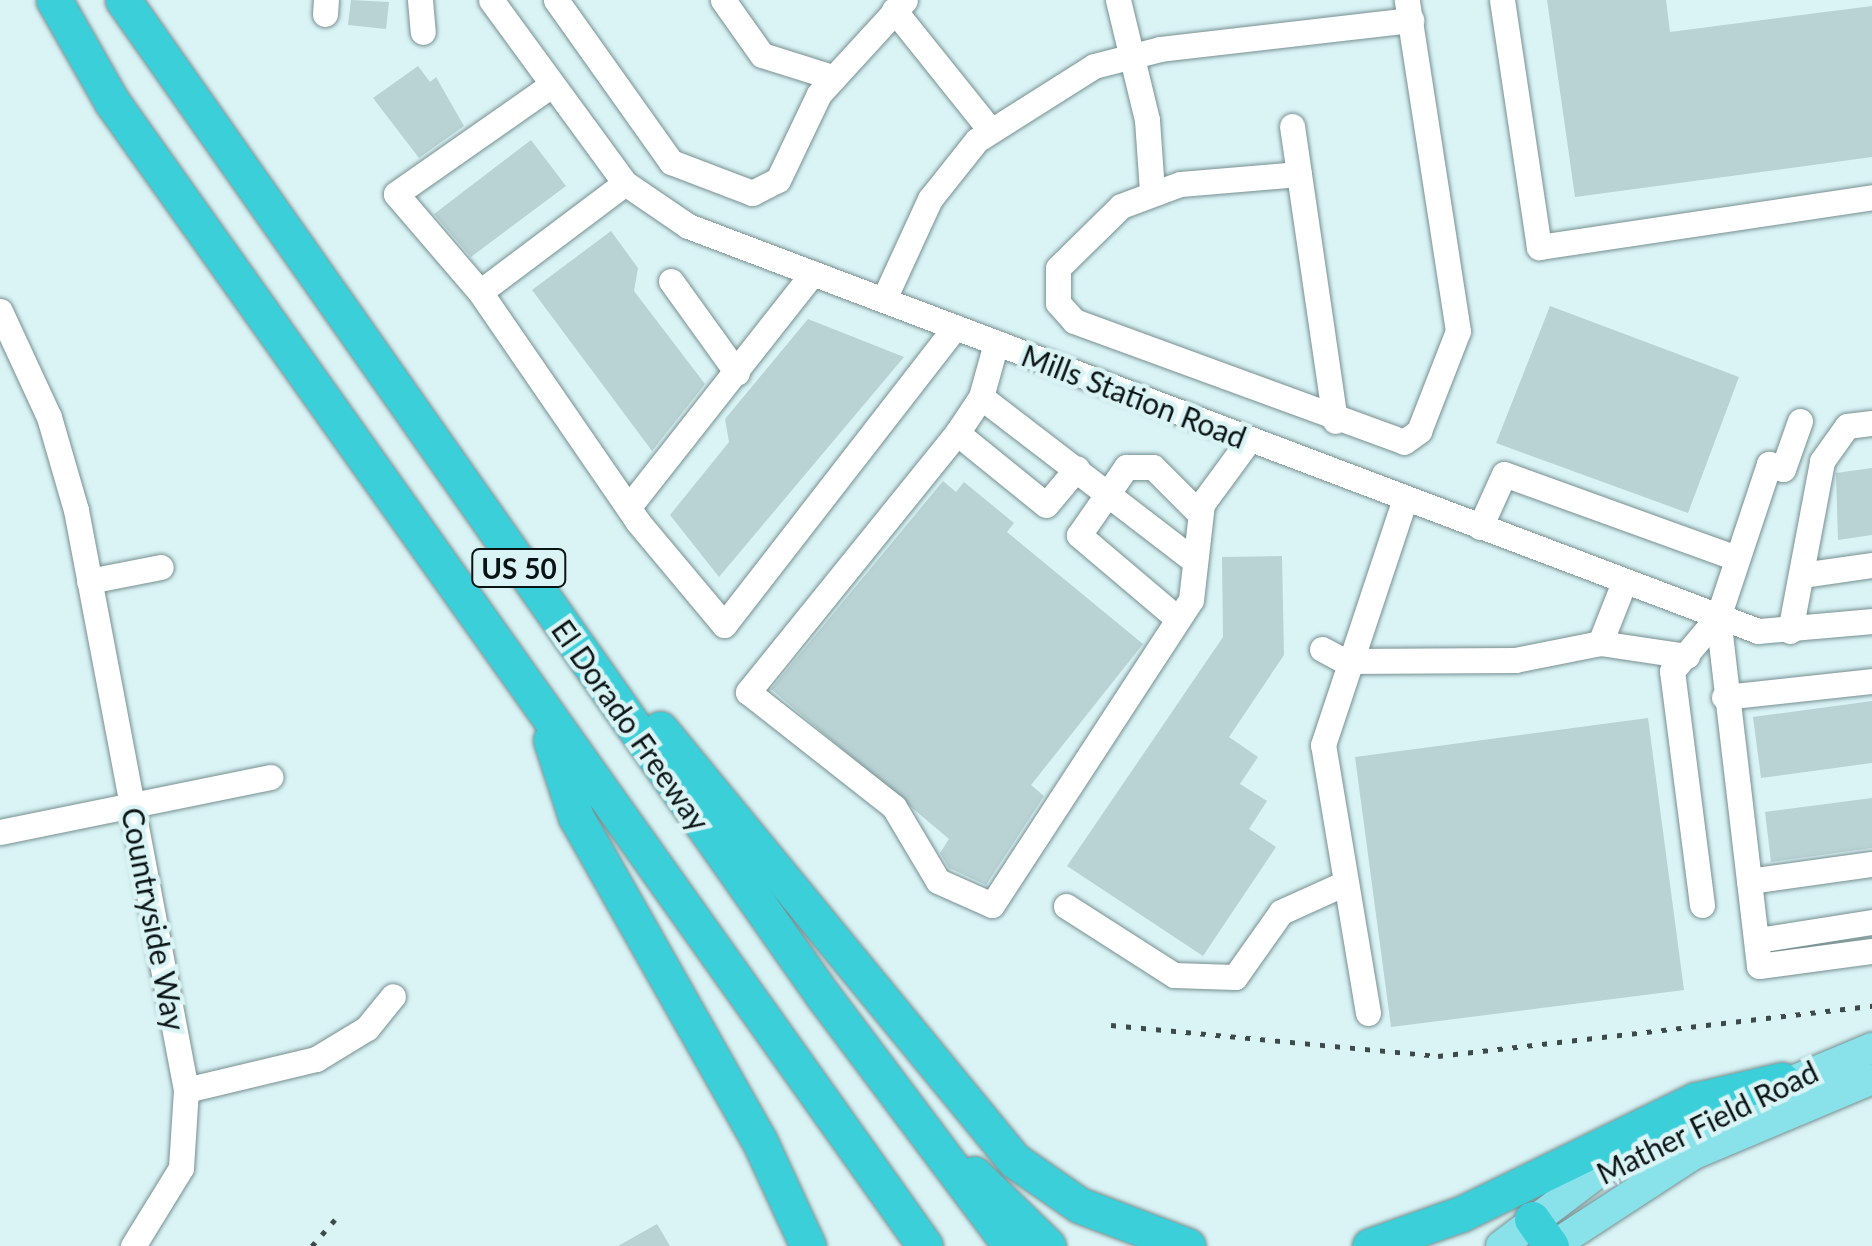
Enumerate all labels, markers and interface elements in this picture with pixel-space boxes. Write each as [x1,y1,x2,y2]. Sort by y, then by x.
street label: Mills Station Road [1017,337,1251,455]
road number: US 50 [469,545,569,591]
street label: El Dorado Freeway [545,612,717,838]
street label: Countryside Way [115,804,193,1034]
street label: Mather Field Road [1590,1053,1824,1191]

